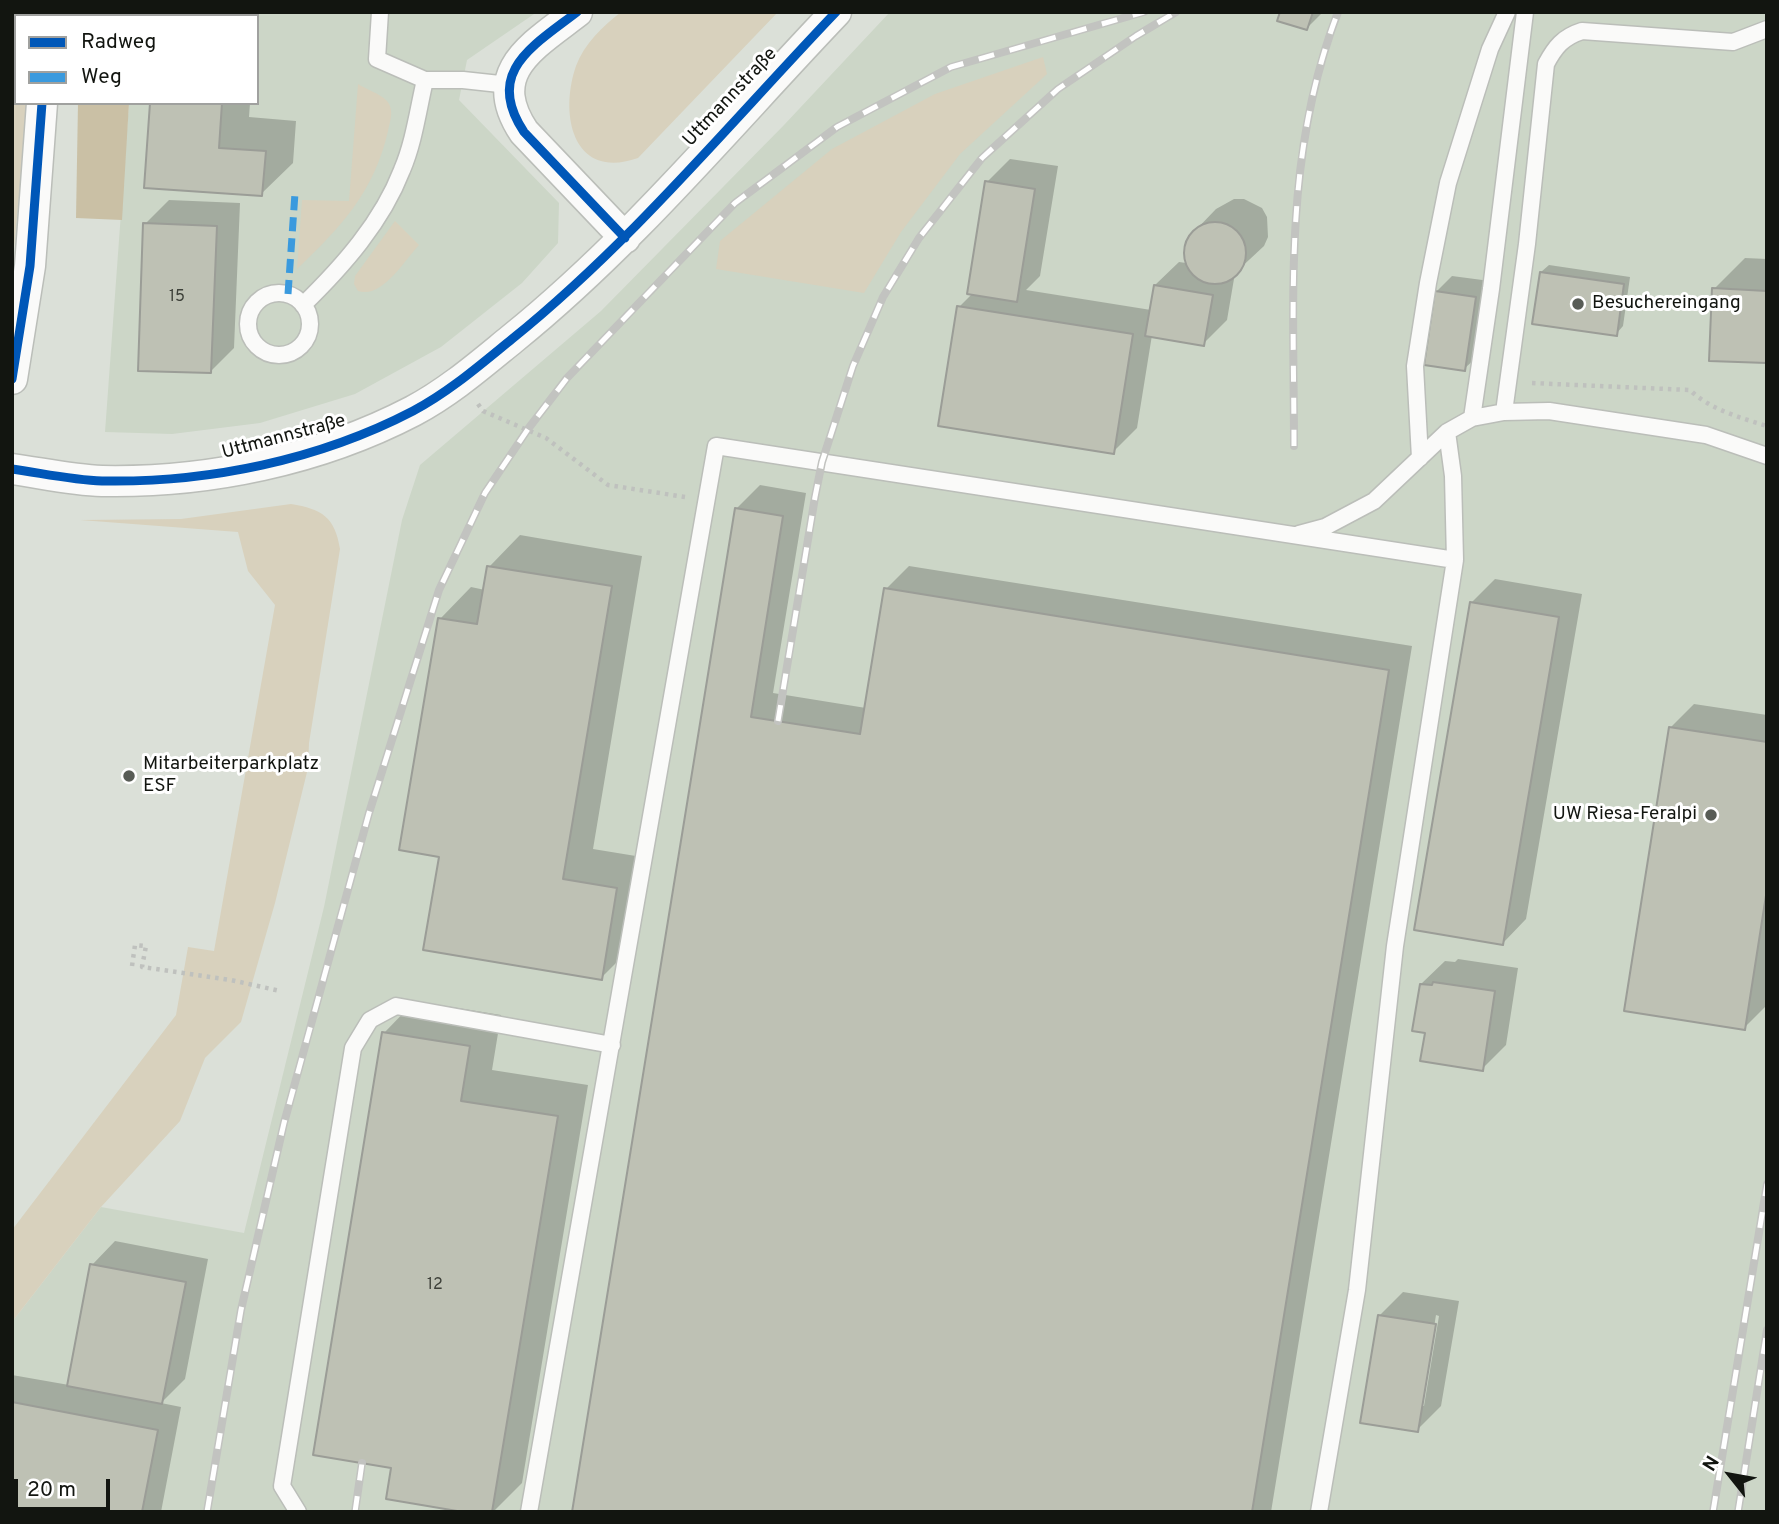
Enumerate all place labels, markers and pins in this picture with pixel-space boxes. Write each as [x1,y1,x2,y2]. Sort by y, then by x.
place label: Besuchereingang [1592,293,1741,315]
marker: Besuchereingang [1570,296,1586,312]
place label: Mitarbeiterparkplatz ESF [143,754,319,798]
marker: Mitarbeiterparkplatz ESF [121,768,137,784]
place label: UW Riesa-Feralpi [1553,804,1697,826]
marker: UW Riesa-Feralpi [1703,807,1719,823]

